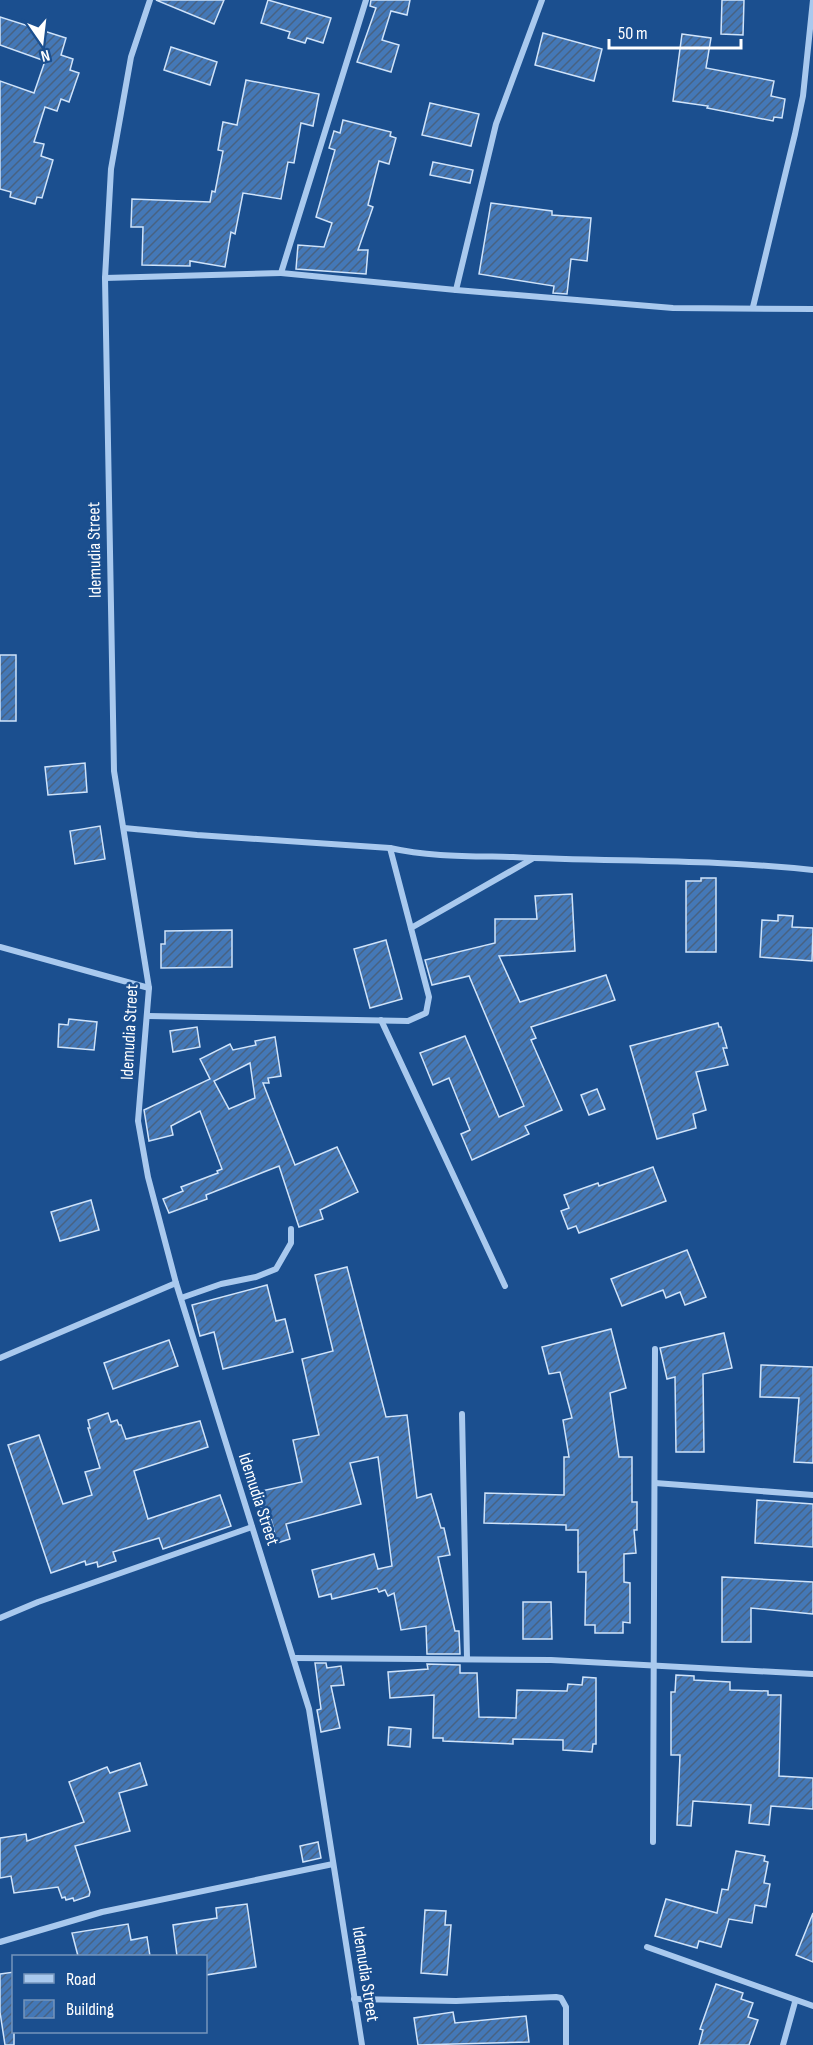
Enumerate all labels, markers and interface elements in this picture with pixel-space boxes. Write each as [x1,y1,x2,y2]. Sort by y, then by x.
north arrow [12,12,72,72]
scale bar [609,12,741,50]
text: 50 m [618,23,648,44]
text: N [39,45,52,65]
street label: Idemudia Street [83,501,106,598]
street label: Idemudia Street [116,983,143,1081]
street label: Idemudia Street [234,1450,284,1549]
street label: Idemudia Street [348,1925,383,2024]
legend [12,1955,207,2033]
text: Road [66,1969,96,1990]
text: Building [66,1999,114,2020]

